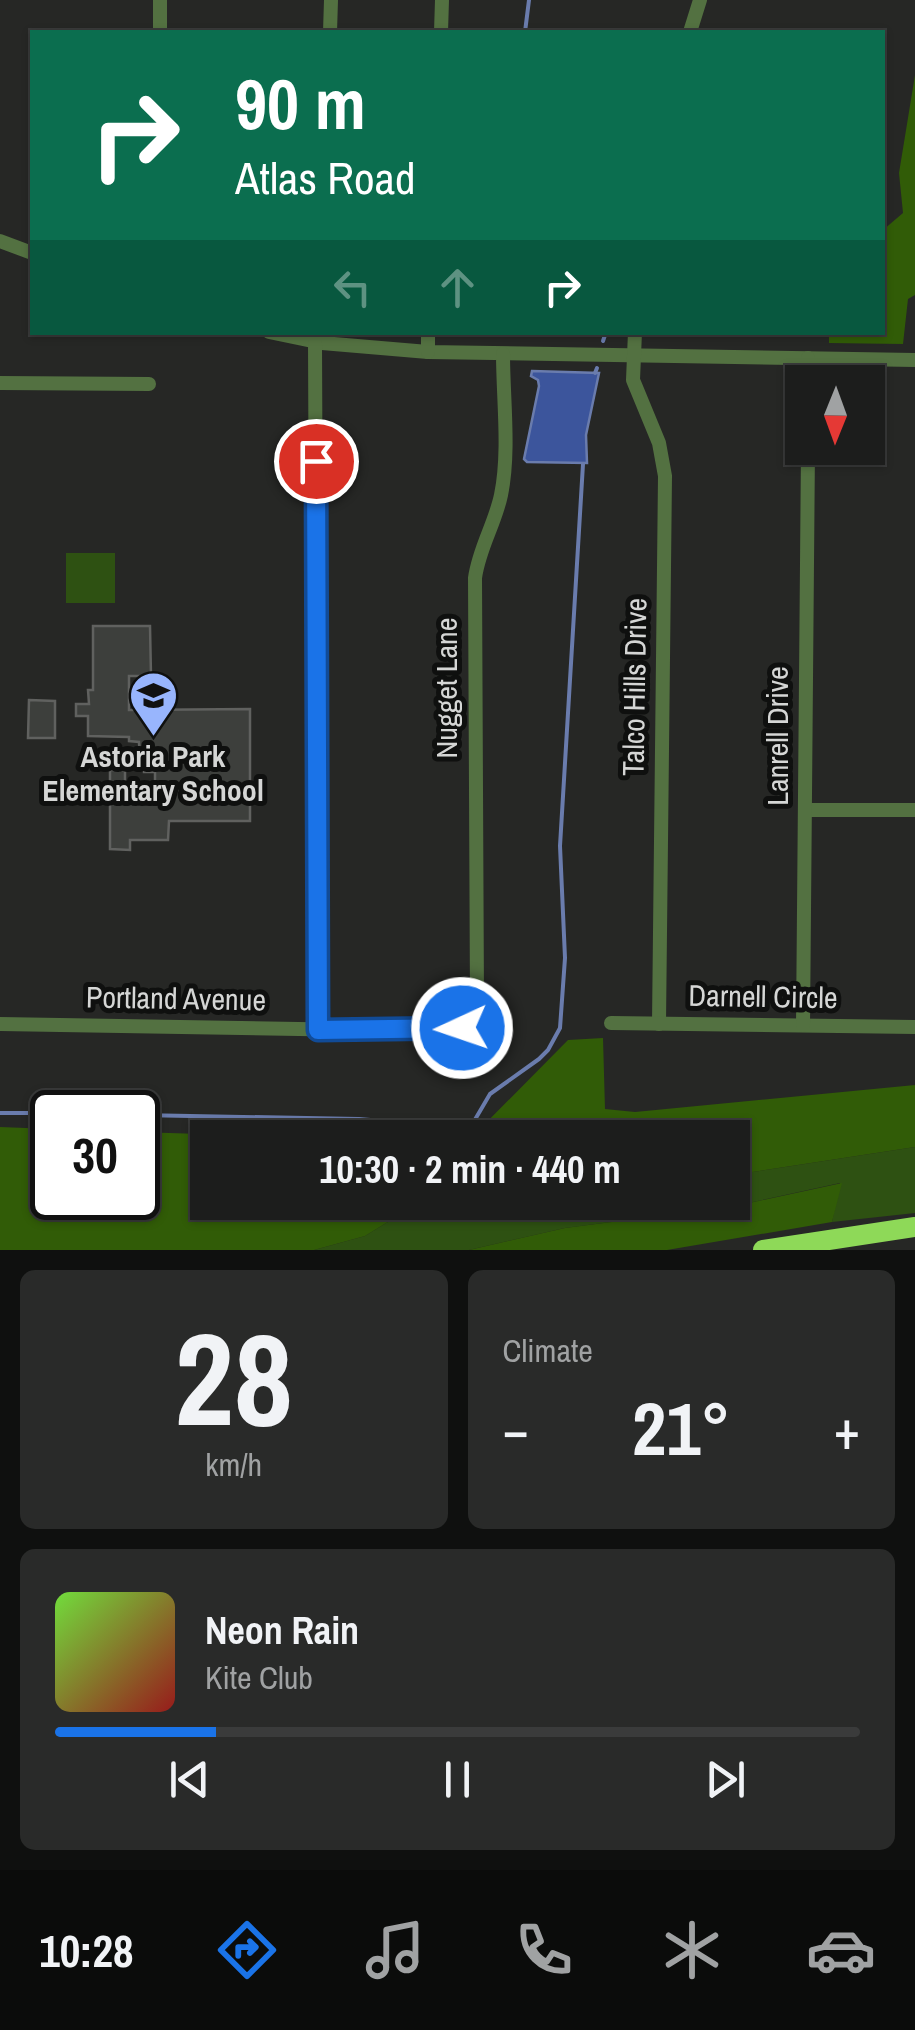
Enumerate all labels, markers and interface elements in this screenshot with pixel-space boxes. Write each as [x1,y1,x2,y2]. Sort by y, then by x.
text: 90 m [235,57,366,151]
icon: right [70,70,200,200]
text: Atlas Road [235,147,416,208]
icon: left [325,260,380,315]
icon: ahead [430,260,485,315]
icon: right [535,260,590,315]
north arrow [785,365,885,465]
map controls [785,365,885,465]
pin [274,419,359,504]
icon: arrive [289,434,344,489]
street label: Talco Hills Drive [612,598,656,776]
street label: Nugget Lane [426,618,466,758]
street label: Lanrell Drive [757,666,797,806]
school or university icon: Astoria Park Elementary School [127,670,179,738]
place label: Astoria Park Elementary School [42,736,264,810]
street label: Darnell Circle [688,975,838,1017]
street label: Portland Avenue [86,976,266,1020]
position arrow [410,976,514,1080]
speed limit sign: 30 [30,1090,160,1220]
text: 10:30 · 2 min · 440 m [319,1144,621,1195]
text: 28 [174,1290,293,1466]
text: Climate [503,1329,593,1372]
text: 21° [632,1377,730,1478]
text: − [503,1392,529,1466]
text: + [834,1392,860,1466]
text: km/h [205,1443,262,1486]
text: Neon Rain [205,1605,359,1656]
text: Kite Club [205,1656,313,1699]
icon: previous [162,1752,217,1807]
icon: pause [430,1752,485,1807]
icon: next [698,1752,753,1807]
icon: directions [212,1915,282,1985]
icon: music [360,1915,430,1985]
icon: phone [509,1915,579,1985]
icon: climate [657,1915,727,1985]
icon: car [806,1915,876,1985]
text: 10:28 [39,1920,134,1981]

